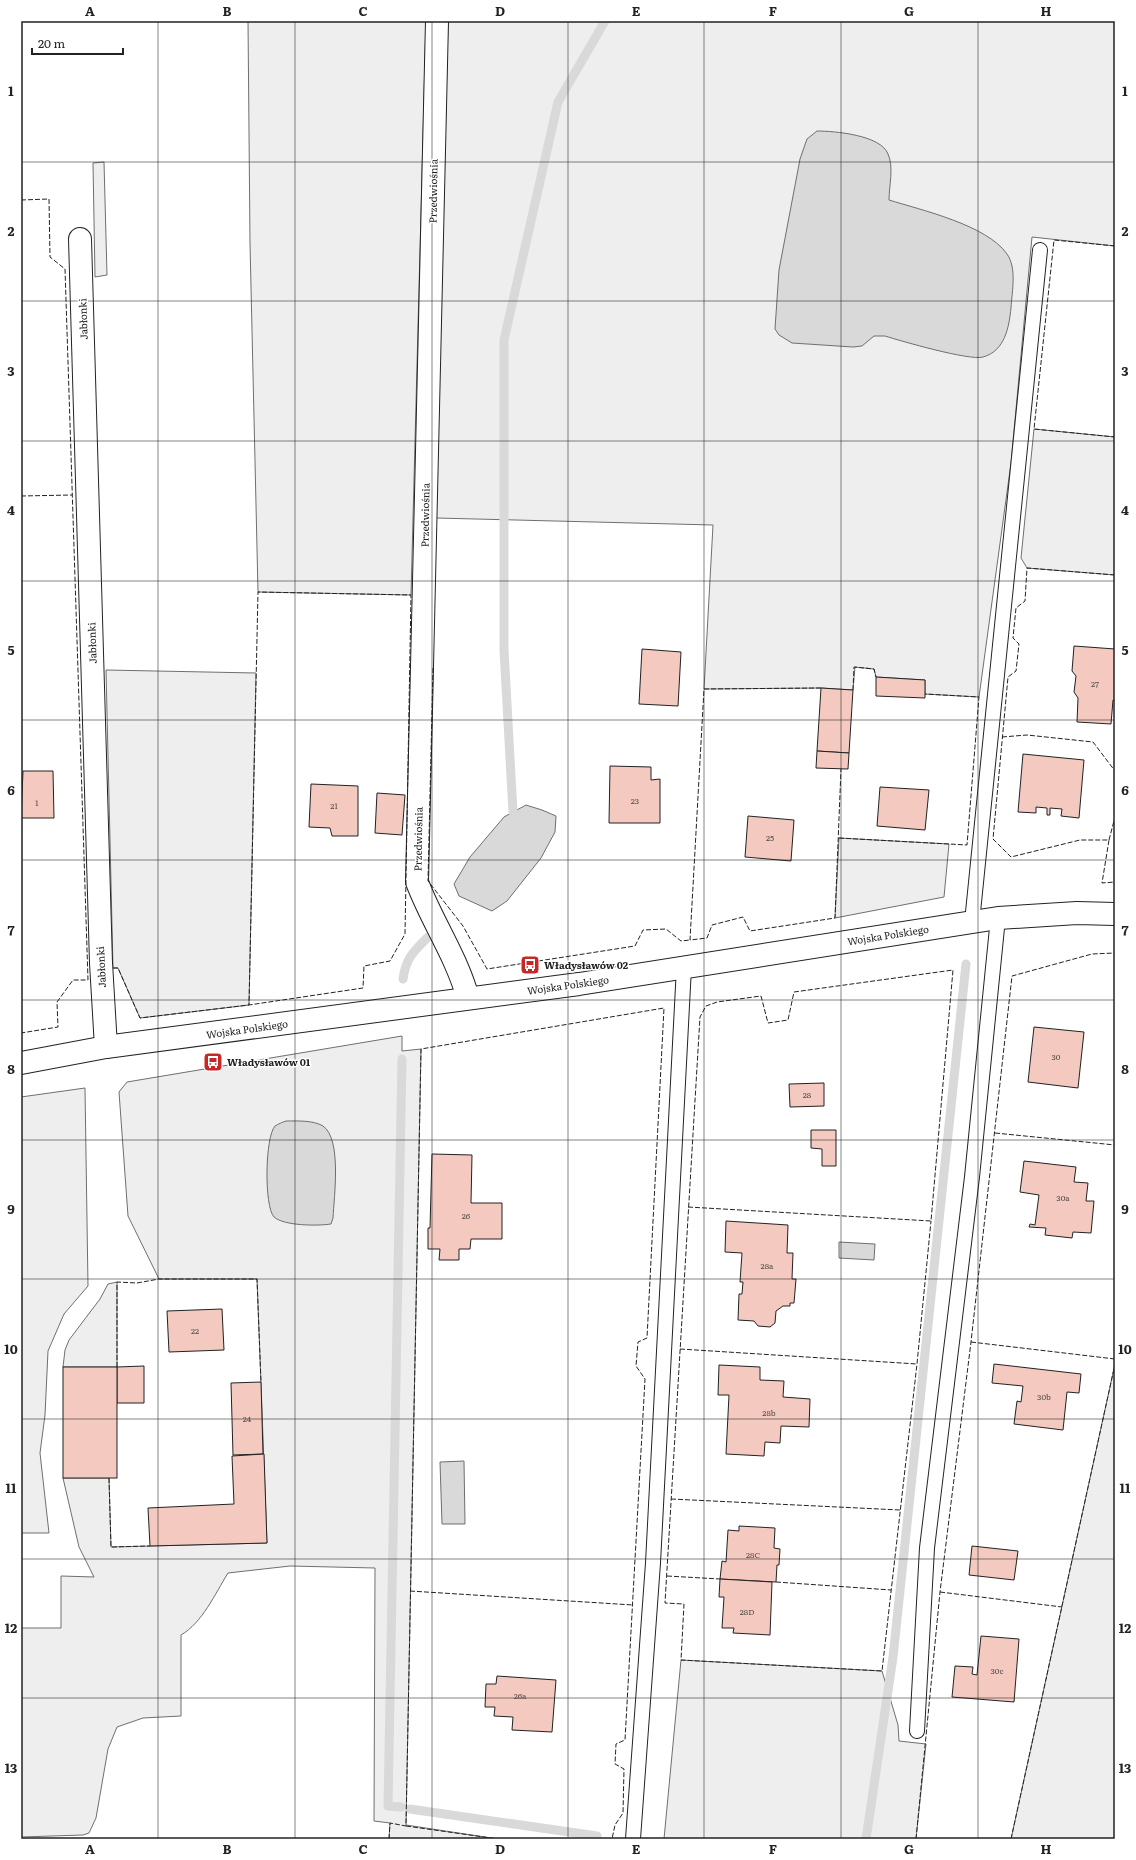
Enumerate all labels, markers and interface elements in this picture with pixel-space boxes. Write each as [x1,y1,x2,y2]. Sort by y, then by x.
text: A [85,1,95,20]
text: B [223,1,232,20]
text: C [358,1,368,20]
text: D [495,1,505,20]
text: E [632,1,641,20]
text: F [769,1,777,20]
text: G [904,1,914,20]
text: H [1041,1,1052,20]
scale bar [32,30,123,56]
text: 20 m [38,34,65,52]
text: 1 [8,81,14,100]
text: 1 [1122,81,1128,100]
street label: Przedwiośnia [424,158,441,223]
text: 2 [8,221,15,240]
text: 2 [1122,221,1129,240]
street label: Jabłonki [74,297,91,340]
text: 3 [7,361,15,380]
text: 3 [1121,361,1129,380]
street label: Przedwiośnia [416,482,433,547]
text: 4 [7,500,15,519]
text: 4 [1121,500,1129,519]
street label: Jabłonki [83,621,100,664]
text: 5 [7,640,15,659]
text: 5 [1121,640,1129,659]
house number: 27 [1091,678,1099,689]
text: 6 [7,780,15,799]
text: 6 [1121,780,1129,799]
house number: 23 [631,795,639,806]
house number: 1 [35,797,39,808]
house number: 21 [330,800,338,811]
street label: Przedwiośnia [409,806,426,871]
house number: 25 [766,832,774,843]
text: 7 [7,920,15,939]
text: 7 [1121,920,1129,939]
street label: Wojska Polskiego [846,921,930,948]
street label: Jabłonki [92,945,109,988]
bus stop icon: Władysławów 02 [519,954,541,976]
place label: Władysławów 02 [544,957,629,972]
street label: Wojska Polskiego [526,971,610,998]
street label: Wojska Polskiego [205,1015,289,1042]
bus stop icon: Władysławów 01 [202,1051,224,1073]
house number: 30 [1052,1051,1061,1062]
place label: Władysławów 01 [227,1054,310,1069]
text: 8 [7,1059,15,1078]
text: 8 [1121,1059,1129,1078]
house number: 28 [803,1089,812,1100]
house number: 30a [1056,1192,1070,1203]
text: 9 [7,1199,15,1218]
text: 9 [1121,1199,1129,1218]
house number: 26 [462,1210,471,1221]
house number: 28a [761,1260,774,1271]
house number: 22 [191,1325,199,1336]
text: 10 [4,1339,18,1358]
text: 10 [1118,1339,1132,1358]
house number: 30b [1037,1391,1051,1402]
house number: 28b [762,1407,776,1418]
house number: 24 [243,1413,252,1424]
text: 11 [6,1478,17,1497]
text: 11 [1120,1478,1131,1497]
house number: 28C [746,1549,760,1560]
house number: 28D [740,1606,754,1617]
text: 12 [5,1618,17,1637]
text: 12 [1119,1618,1131,1637]
house number: 30c [991,1665,1003,1676]
house number: 26a [514,1690,527,1701]
text: 13 [5,1758,17,1777]
text: 13 [1119,1758,1131,1777]
text: A [85,1839,95,1858]
text: B [223,1839,232,1858]
text: C [358,1839,368,1858]
text: D [495,1839,505,1858]
text: E [632,1839,641,1858]
text: F [769,1839,777,1858]
text: G [904,1839,914,1858]
text: H [1041,1839,1052,1858]

